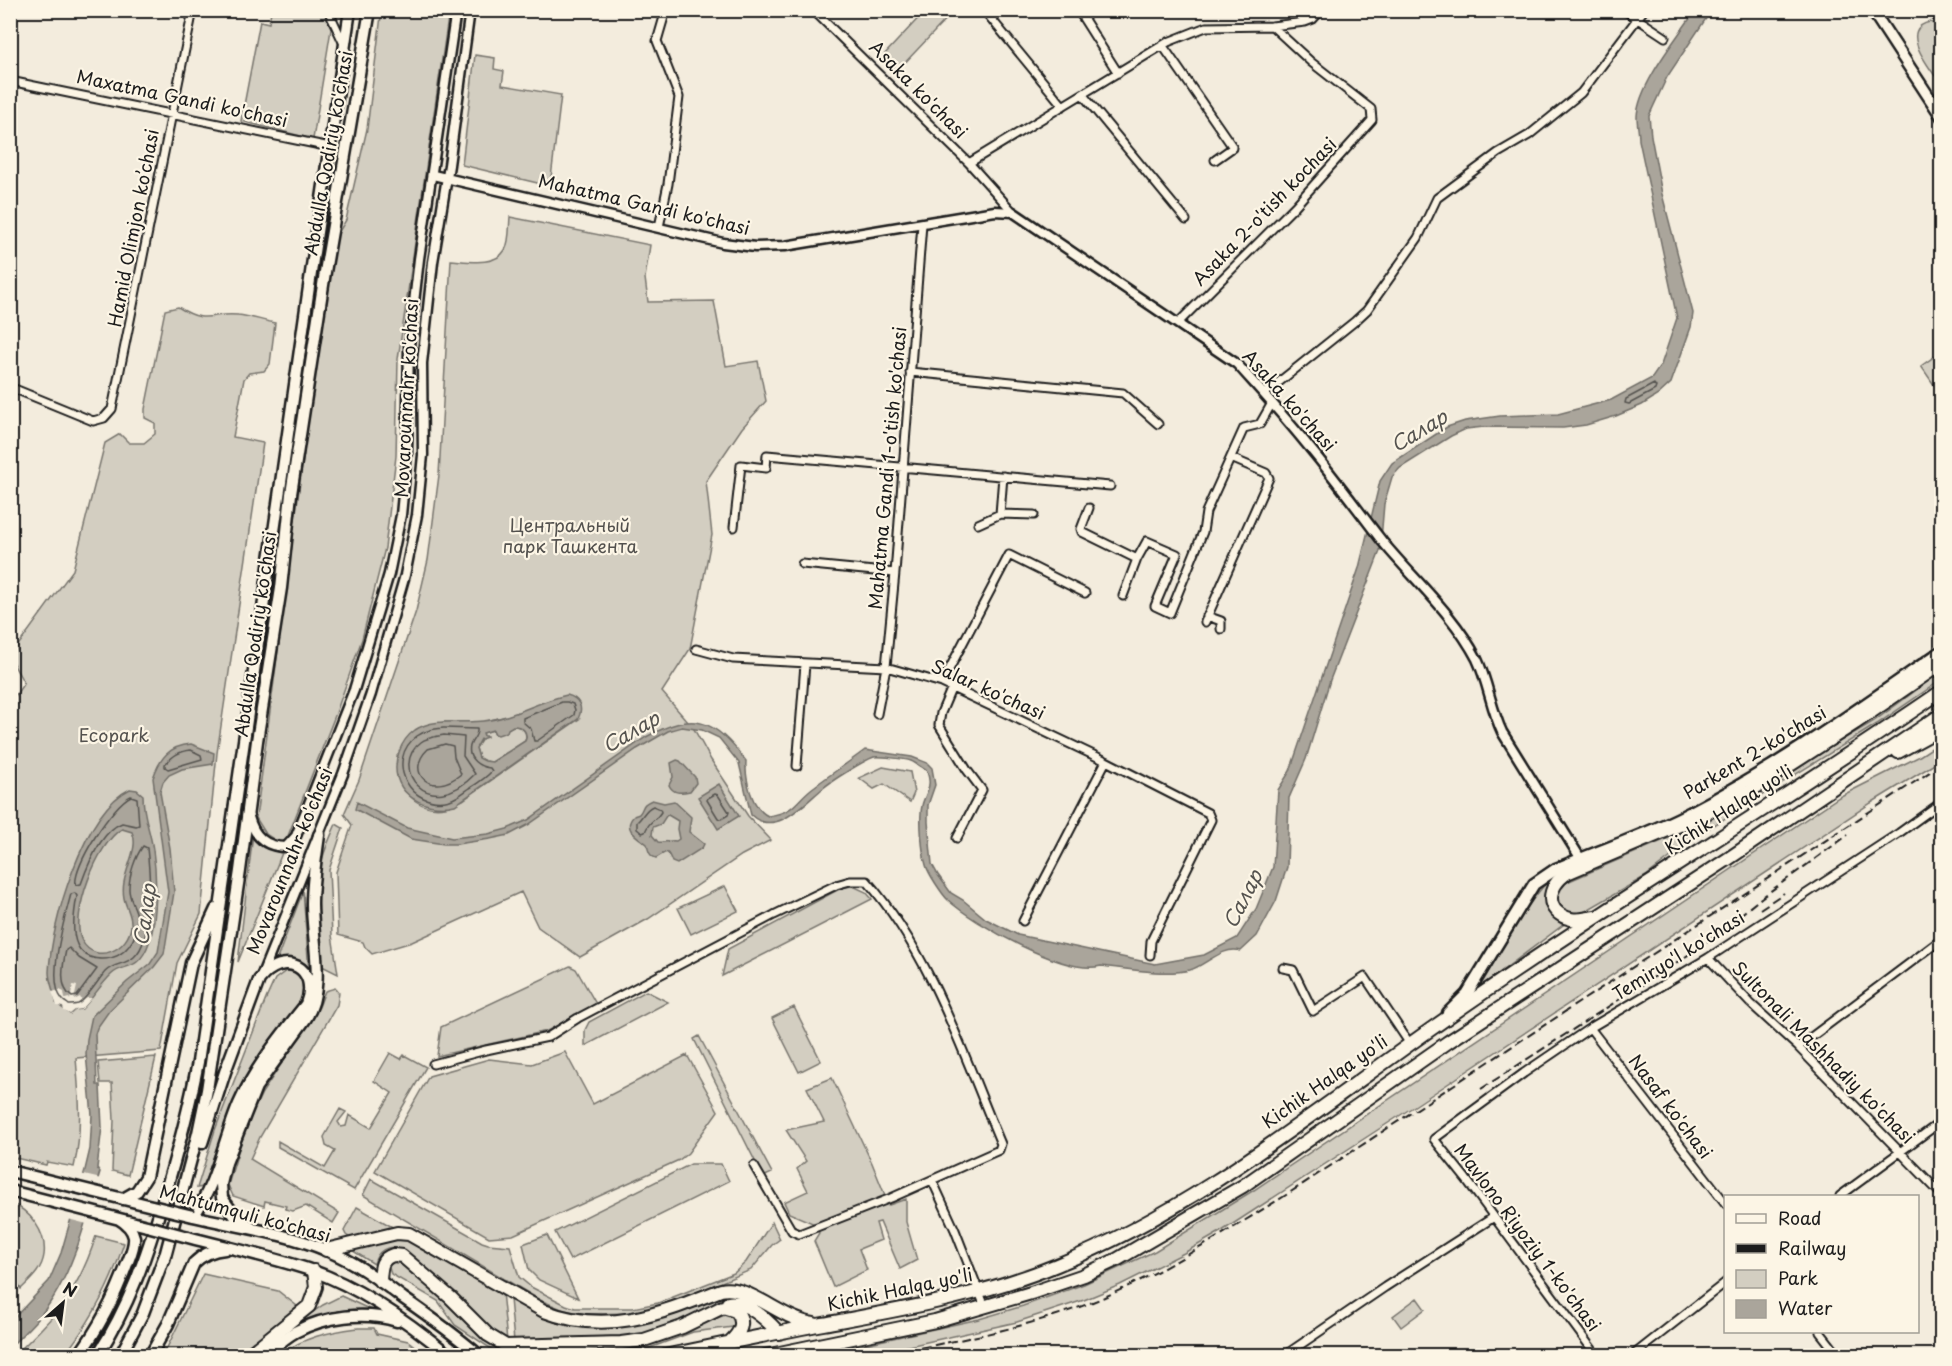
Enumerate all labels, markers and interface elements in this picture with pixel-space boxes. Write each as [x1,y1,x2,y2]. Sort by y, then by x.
street label: Asaka ko'chasi [864,34,974,144]
street label: Abdulla Qodiriy ko'chasi [296,48,359,257]
street label: Maxatma Gandi ko'chasi [74,62,290,133]
street label: Hamid Olimjon ko’chasi [100,126,165,329]
street label: Asaka 2-o'tish kochasi [1186,131,1342,291]
street label: Mahatma Gandi ko'chasi [536,166,753,241]
street label: Movarounnahr ko'chasi [387,297,424,498]
street label: Mahatma Gandi 1-o'tish ko'chasi [861,325,912,610]
street label: Asaka ko'chasi [1237,343,1343,457]
water label: Салар [1384,401,1453,459]
park label: Центральный парк Ташкента [503,511,637,559]
street label: Abdulla Qodiriy ko'chasi [227,529,282,738]
street label: Salar ko'chasi [927,651,1050,726]
street label: Parkent 2-ko'chasi [1677,698,1831,805]
water label: Салар [596,702,666,760]
park label: Ecopark [79,721,149,748]
street label: Kichik Halqa yo'li [1659,757,1798,860]
street label: Movarounnahr ko'chasi [239,763,339,958]
water label: Салар [1215,863,1270,933]
water label: Салар [125,881,163,947]
street label: Temiryo'l ko'chasi [1607,903,1750,1006]
street label: Sultonali Mashhadiy ko'chasi [1727,954,1922,1149]
street label: Kichik Halqa yo'li [1256,1027,1393,1134]
street label: Nasaf ko'chasi [1623,1048,1720,1164]
street label: Mavlono Riyoziy 1-ko'chasi [1448,1137,1608,1337]
street label: Mahtumquli ko'chasi [157,1177,334,1248]
legend [1724,1195,1919,1333]
text: Road [1778,1204,1822,1231]
text: Railway [1778,1234,1846,1261]
street label: Kichik Halqa yo'li [824,1260,975,1317]
text: Park [1778,1264,1818,1291]
north arrow [33,1273,93,1333]
text: N [59,1275,82,1302]
text: Water [1778,1294,1833,1321]

